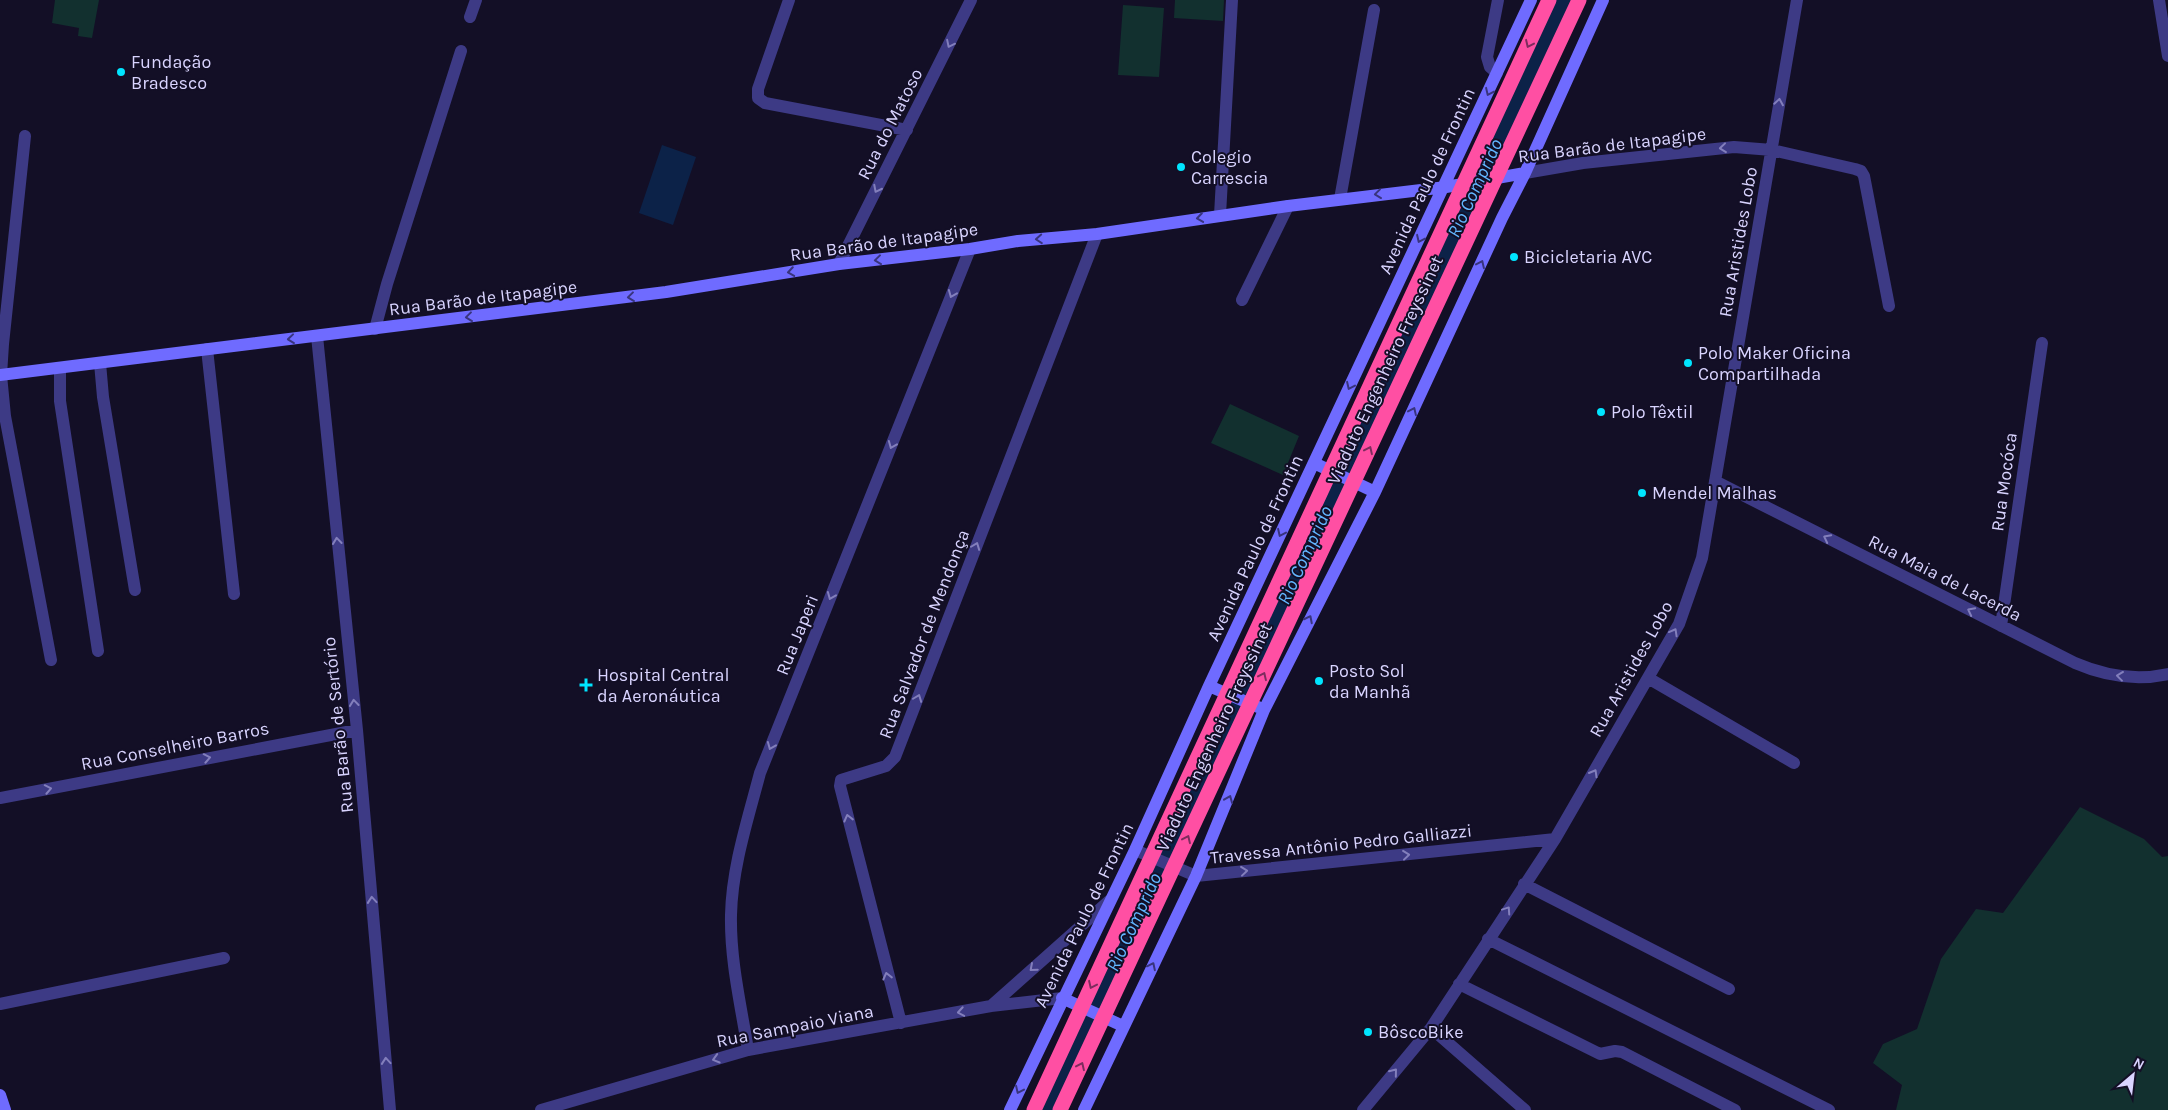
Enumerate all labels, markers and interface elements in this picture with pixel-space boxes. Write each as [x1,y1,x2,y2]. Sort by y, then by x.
one-way arrow [946,39,956,48]
one-way arrow [1525,39,1535,48]
place label: Fundação Bradesco [131,51,211,94]
street label: Rua do Matoso [853,65,927,183]
marker: Fundação Bradesco [115,66,127,78]
street label: Avenida Paulo de Frontin [1374,84,1480,278]
one-way arrow [1484,87,1495,96]
one-way arrow [1773,98,1784,106]
street label: Rua Barão de Itapagipe [1517,123,1707,167]
water label: Rio Comprido [1443,135,1508,241]
one-way arrow [1719,142,1727,153]
place label: Colegio Carrescia [1191,146,1268,189]
marker: Colegio Carrescia [1175,161,1187,173]
street label: Rua Aristides Lobo [1714,165,1762,319]
one-way arrow [873,184,883,193]
one-way arrow [1374,189,1383,199]
one-way arrow [1196,212,1204,223]
street label: Rua Barão de Itapagipe [789,218,979,266]
one-way arrow [1035,233,1043,244]
one-way arrow [1416,234,1426,243]
place label: Bicicletaria AVC [1524,246,1652,268]
marker: Bicicletaria AVC [1508,251,1520,263]
street label: Viaduto Engenheiro Freyssinet [1322,252,1448,488]
one-way arrow [874,254,882,265]
one-way arrow [1475,260,1485,269]
one-way arrow [787,266,795,277]
street label: Rua Barão de Itapagipe [388,276,578,320]
one-way arrow [948,289,959,298]
one-way arrow [626,291,634,302]
one-way arrow [465,311,473,322]
one-way arrow [286,333,294,344]
place label: Polo Maker Oficina Compartilhada [1698,342,1851,385]
marker: Polo Maker Oficina Compartilhada [1682,357,1694,369]
one-way arrow [1346,381,1357,390]
place label: Polo Têxtil [1611,401,1693,423]
marker: Polo Têxtil [1595,406,1607,418]
one-way arrow [1406,407,1417,416]
street label: Rua Mocóca [1986,431,2022,533]
one-way arrow [888,440,898,449]
one-way arrow [1363,446,1373,455]
street label: Avenida Paulo de Frontin [1202,451,1308,645]
place label: Mendel Malhas [1652,482,1777,504]
marker: Mendel Malhas [1636,487,1648,499]
water label: Rio Comprido [1273,502,1338,608]
street label: Rua Salvador de Mendonça [874,526,974,742]
one-way arrow [1277,528,1287,537]
street label: Rua Maia de Lacerda [1865,530,2025,626]
one-way arrow [1823,534,1832,544]
one-way arrow [332,537,343,545]
one-way arrow [970,543,980,551]
one-way arrow [827,591,838,600]
street label: Rua Japeri [771,592,823,678]
street label: Rua Aristides Lobo [1584,597,1678,741]
one-way arrow [1968,607,1977,617]
one-way arrow [1303,615,1313,624]
street label: Viaduto Engenheiro Freyssinet [1151,619,1277,855]
one-way arrow [1668,628,1678,637]
street label: Rua Barão de Sertório [318,636,358,814]
place label: Posto Sol da Manhã [1329,660,1411,703]
place label: Hospital Central da Aeronáutica [597,664,730,707]
one-way arrow [2115,671,2123,682]
one-way arrow [1257,672,1267,681]
marker: Posto Sol da Manhã [1313,675,1325,687]
marker: Hospital Central da Aeronáutica [579,678,593,692]
one-way arrow [912,694,922,703]
one-way arrow [349,699,360,707]
street label: Rua Conselheiro Barros [79,717,271,775]
one-way arrow [767,742,777,750]
one-way arrow [203,753,212,764]
one-way arrow [1587,770,1597,779]
one-way arrow [43,784,52,794]
one-way arrow [1222,795,1233,804]
one-way arrow [843,814,854,823]
street label: Avenida Paulo de Frontin [1030,819,1138,1011]
street label: Travessa Antônio Pedro Galliazzi [1209,819,1473,869]
one-way arrow [1181,835,1191,844]
one-way arrow [1402,849,1410,860]
one-way arrow [1240,866,1248,877]
water label: Rio Comprido [1102,869,1167,975]
one-way arrow [367,895,378,903]
one-way arrow [1500,907,1510,916]
one-way arrow [1146,962,1156,971]
one-way arrow [1030,963,1039,972]
one-way arrow [883,972,893,980]
one-way arrow [1088,980,1098,989]
street label: Rua Sampaio Viana [714,1000,876,1052]
one-way arrow [957,1006,966,1016]
place label: BôscoBike [1378,1021,1464,1043]
marker: BôscoBike [1362,1026,1374,1038]
north arrow [2108,1050,2158,1100]
one-way arrow [713,1054,721,1064]
text: N [2130,1054,2147,1074]
one-way arrow [381,1057,392,1065]
one-way arrow [1075,1062,1085,1071]
one-way arrow [1388,1069,1397,1078]
one-way arrow [1015,1085,1025,1094]

